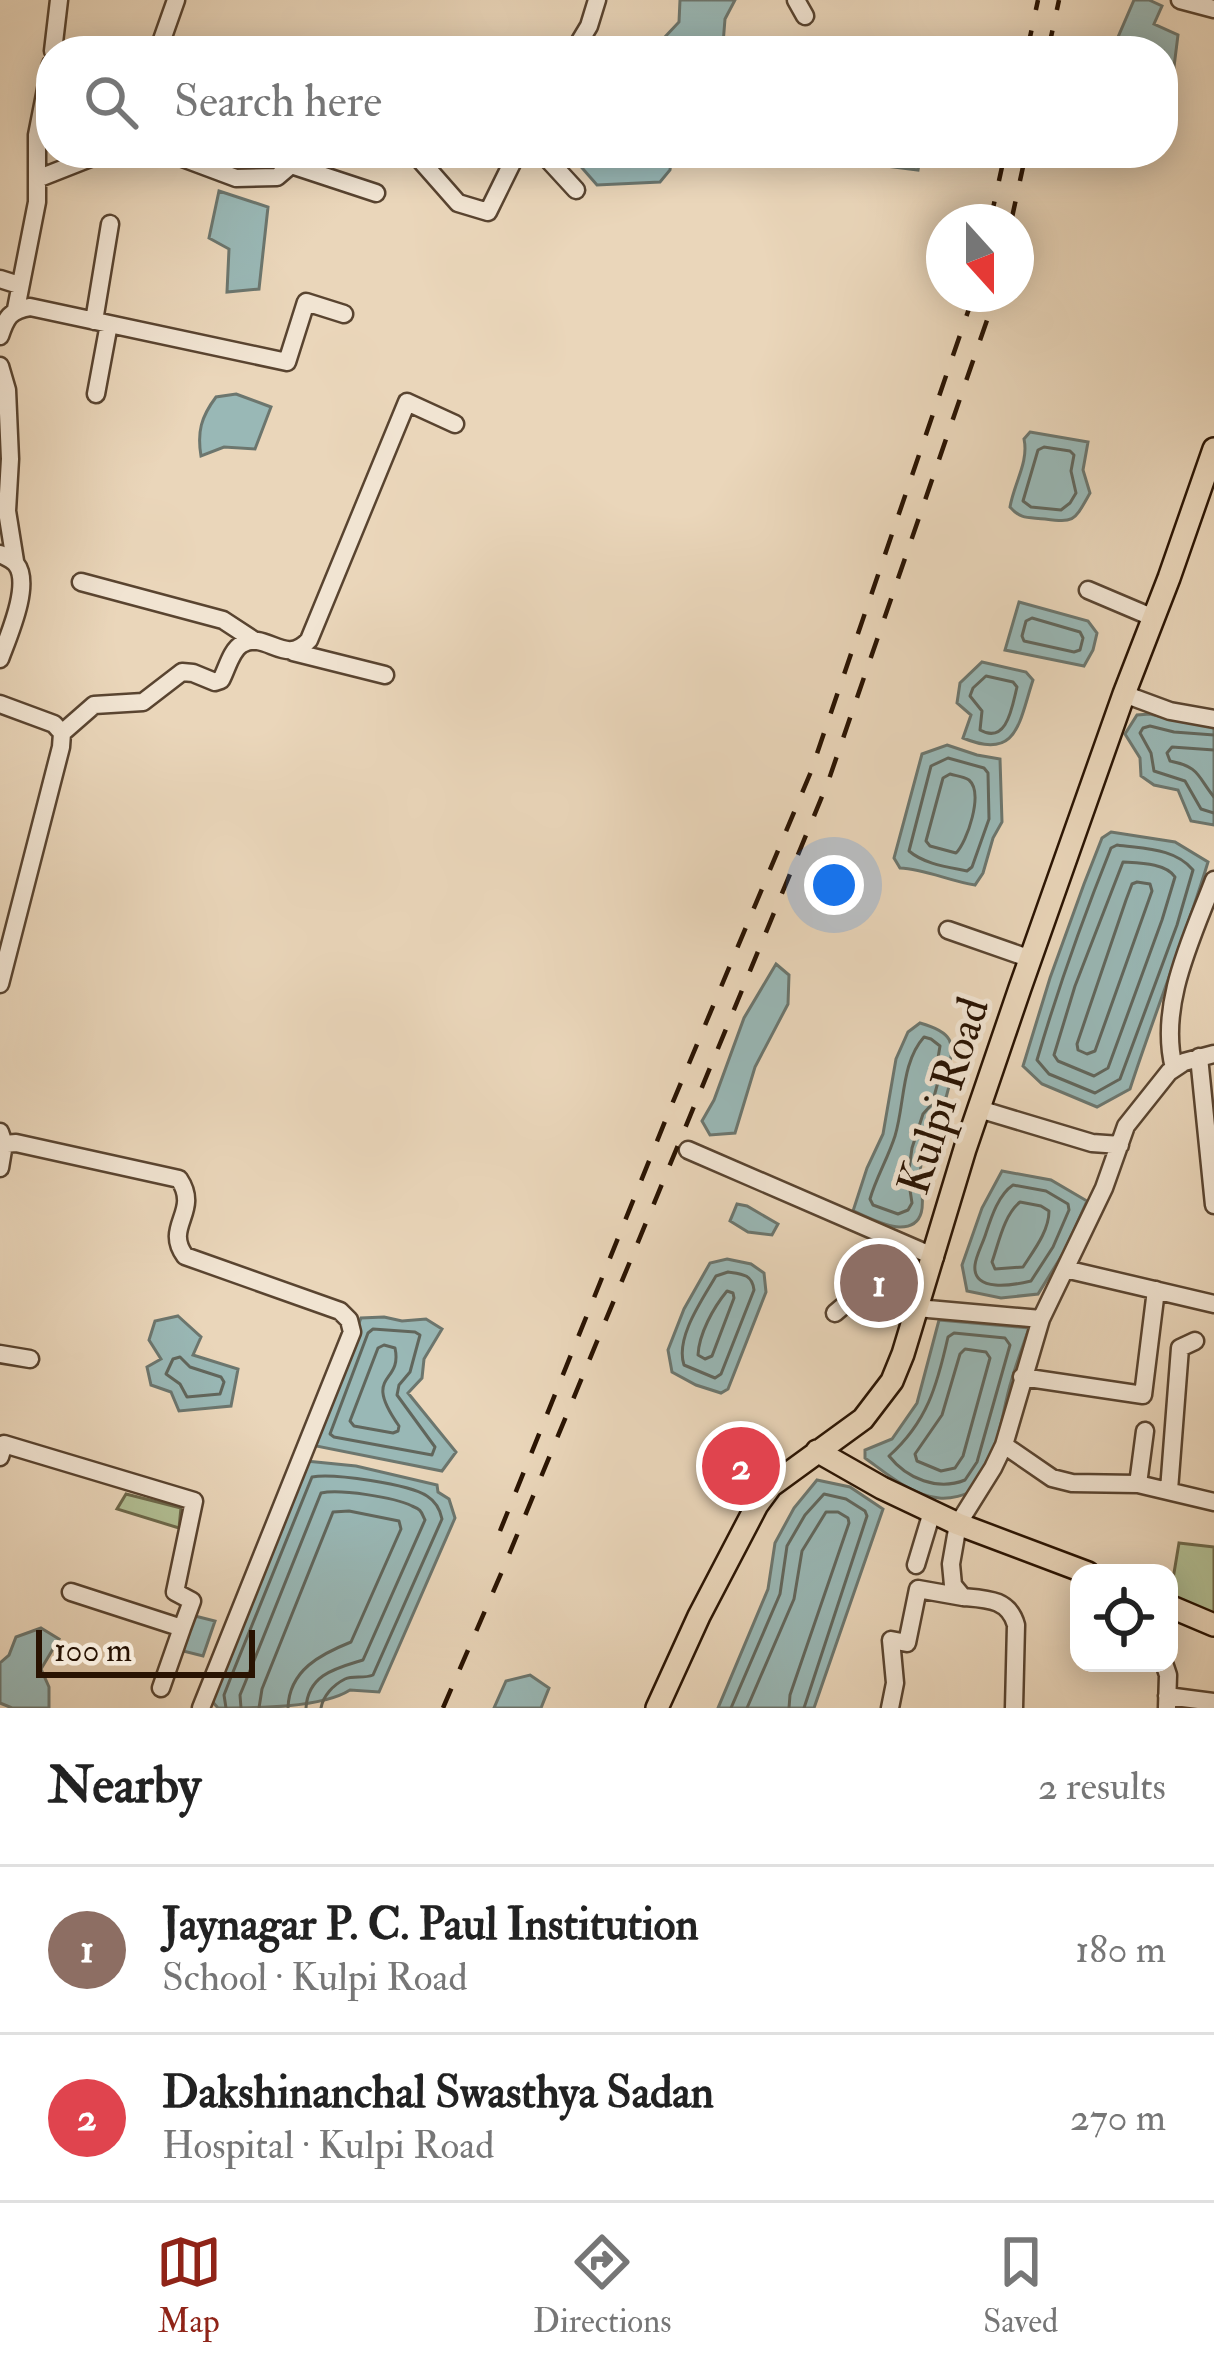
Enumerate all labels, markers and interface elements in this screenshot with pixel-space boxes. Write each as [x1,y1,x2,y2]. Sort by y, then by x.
search box [36,36,1178,168]
icon: search [78,69,144,135]
text: Search here [174,74,382,130]
north arrow [926,204,1034,312]
your location [804,855,864,915]
street label: Kulpi Road [886,991,1002,1201]
pin: 1 [840,1238,918,1328]
pin: 2 [702,1421,780,1511]
map controls [1070,1564,1178,1672]
button: locate [1070,1564,1178,1672]
scale bar [36,1624,255,1677]
text: 100 m [54,1630,132,1671]
text: Nearby [48,1754,201,1818]
text: 2 results [1038,1762,1166,1811]
text: Jaynagar P. C. Paul Institution [162,1897,699,1953]
text: 1 [80,1925,94,1974]
text: 180 m [1075,1925,1166,1974]
text: School · Kulpi Road [162,1953,468,2002]
text: Dakshinanchal Swasthya Sadan [162,2065,714,2121]
text: 2 [77,2093,97,2142]
text: 270 m [1070,2093,1166,2142]
text: Hospital · Kulpi Road [162,2121,494,2170]
tab: Map [156,2229,222,2342]
tab: Directions [533,2229,672,2342]
tab: Saved [983,2229,1058,2342]

